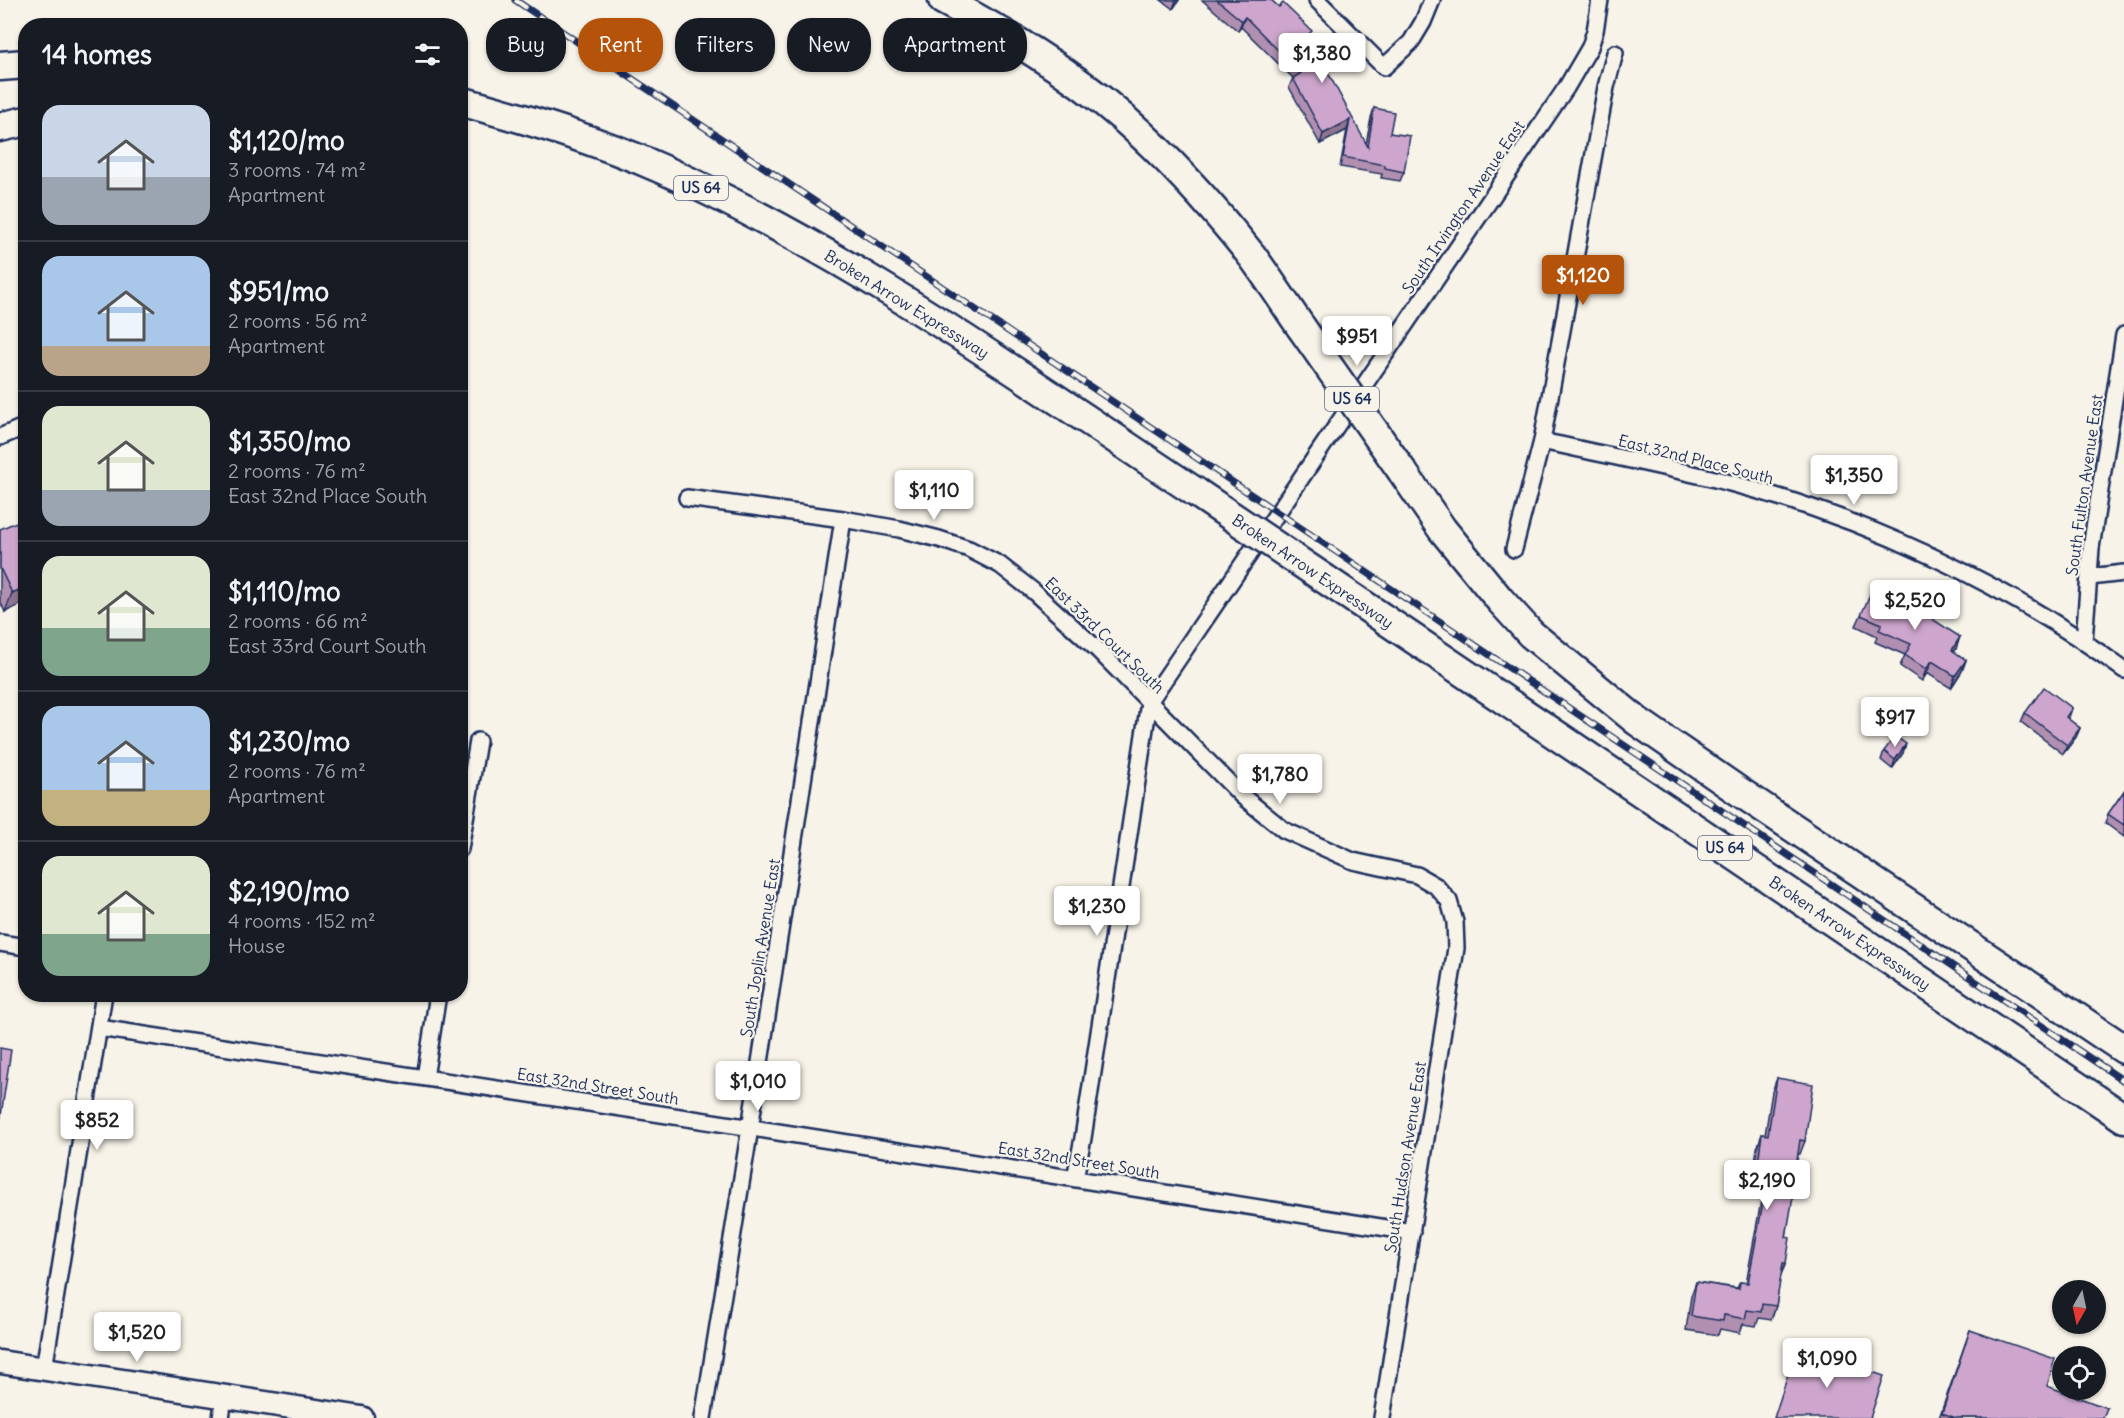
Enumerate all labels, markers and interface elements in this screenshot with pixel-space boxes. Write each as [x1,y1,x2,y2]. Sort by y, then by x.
chip: Buy [486,18,566,72]
chip: Rent [578,18,663,72]
chip: Filters [675,18,775,72]
chip: New [787,18,871,72]
chip: Apartment [883,18,1027,72]
pin: $1,380 [1273,33,1371,84]
text: 14 homes [42,38,152,71]
icon: filters [411,38,444,71]
text: $1,380 [1293,40,1351,65]
street label: South Irvington Avenue East [1398,116,1529,297]
text: $1,120/mo [228,124,345,157]
icon: home [90,129,162,201]
text: 3 rooms · 74 m² [228,157,366,182]
road number: US 64 [674,176,728,200]
text: Apartment [228,182,325,207]
street label: Broken Arrow Expressway [821,245,993,363]
pin: $1,120 [1534,255,1632,306]
text: $1,120 [1556,262,1610,287]
text: $951/mo [228,275,329,308]
icon: home [90,280,162,352]
text: 2 rooms · 56 m² [228,308,368,333]
pin: $951 [1321,316,1393,367]
text: $951 [1336,323,1378,348]
text: Apartment [228,333,325,358]
road number: US 64 [1325,387,1379,411]
street label: South Fulton Avenue East [2061,392,2107,577]
text: $1,350/mo [228,425,351,458]
icon: home [90,430,162,502]
street label: East 32nd Place South [1616,430,1776,488]
pin: $1,350 [1805,455,1903,506]
text: 2 rooms · 76 m² [228,458,366,483]
text: $1,350 [1825,462,1883,487]
pin: $1,110 [885,470,983,521]
text: $1,110 [908,477,960,502]
text: East 32nd Place South [228,483,427,508]
street label: Broken Arrow Expressway [1228,509,1398,633]
street label: East 33rd Court South [1041,573,1169,697]
text: $1,110/mo [228,575,341,608]
icon: home [90,580,162,652]
pin: $2,520 [1866,580,1964,631]
text: $2,520 [1884,587,1946,612]
text: 2 rooms · 66 m² [228,608,368,633]
text: East 33rd Court South [228,633,427,658]
pin: $917 [1859,697,1931,748]
text: $917 [1875,704,1915,729]
text: $1,230/mo [228,725,350,758]
icon: home [90,730,162,802]
pin: $1,780 [1231,754,1329,805]
text: 2 rooms · 76 m² [228,758,366,783]
text: $1,780 [1251,761,1309,786]
text: Apartment [228,783,325,808]
road number: US 64 [1698,836,1752,860]
street label: South Joplin Avenue East [736,857,784,1039]
street label: Broken Arrow Expressway [1765,871,1935,995]
text: $2,190/mo [228,875,350,908]
icon: home [90,880,162,952]
pin: $1,230 [1048,886,1146,937]
text: $1,230 [1068,893,1126,918]
text: 4 rooms · 152 m² [228,908,376,933]
text: House [228,933,285,958]
street label: South Hudson Avenue East [1380,1059,1430,1254]
pin: $1,010 [709,1061,807,1112]
street label: East 32nd Street South [516,1063,680,1109]
text: $1,010 [729,1068,787,1093]
pin: $852 [61,1100,133,1151]
text: $852 [74,1107,120,1132]
street label: East 32nd Street South [997,1137,1161,1183]
pin: $2,190 [1718,1160,1816,1211]
text: $2,190 [1738,1167,1796,1192]
north arrow [2052,1280,2106,1334]
map controls [2052,1280,2106,1400]
pin: $1,520 [88,1312,186,1363]
text: $1,520 [108,1319,166,1344]
pin: $1,090 [1778,1338,1876,1389]
text: $1,090 [1797,1345,1857,1370]
button: locate [2052,1346,2106,1400]

